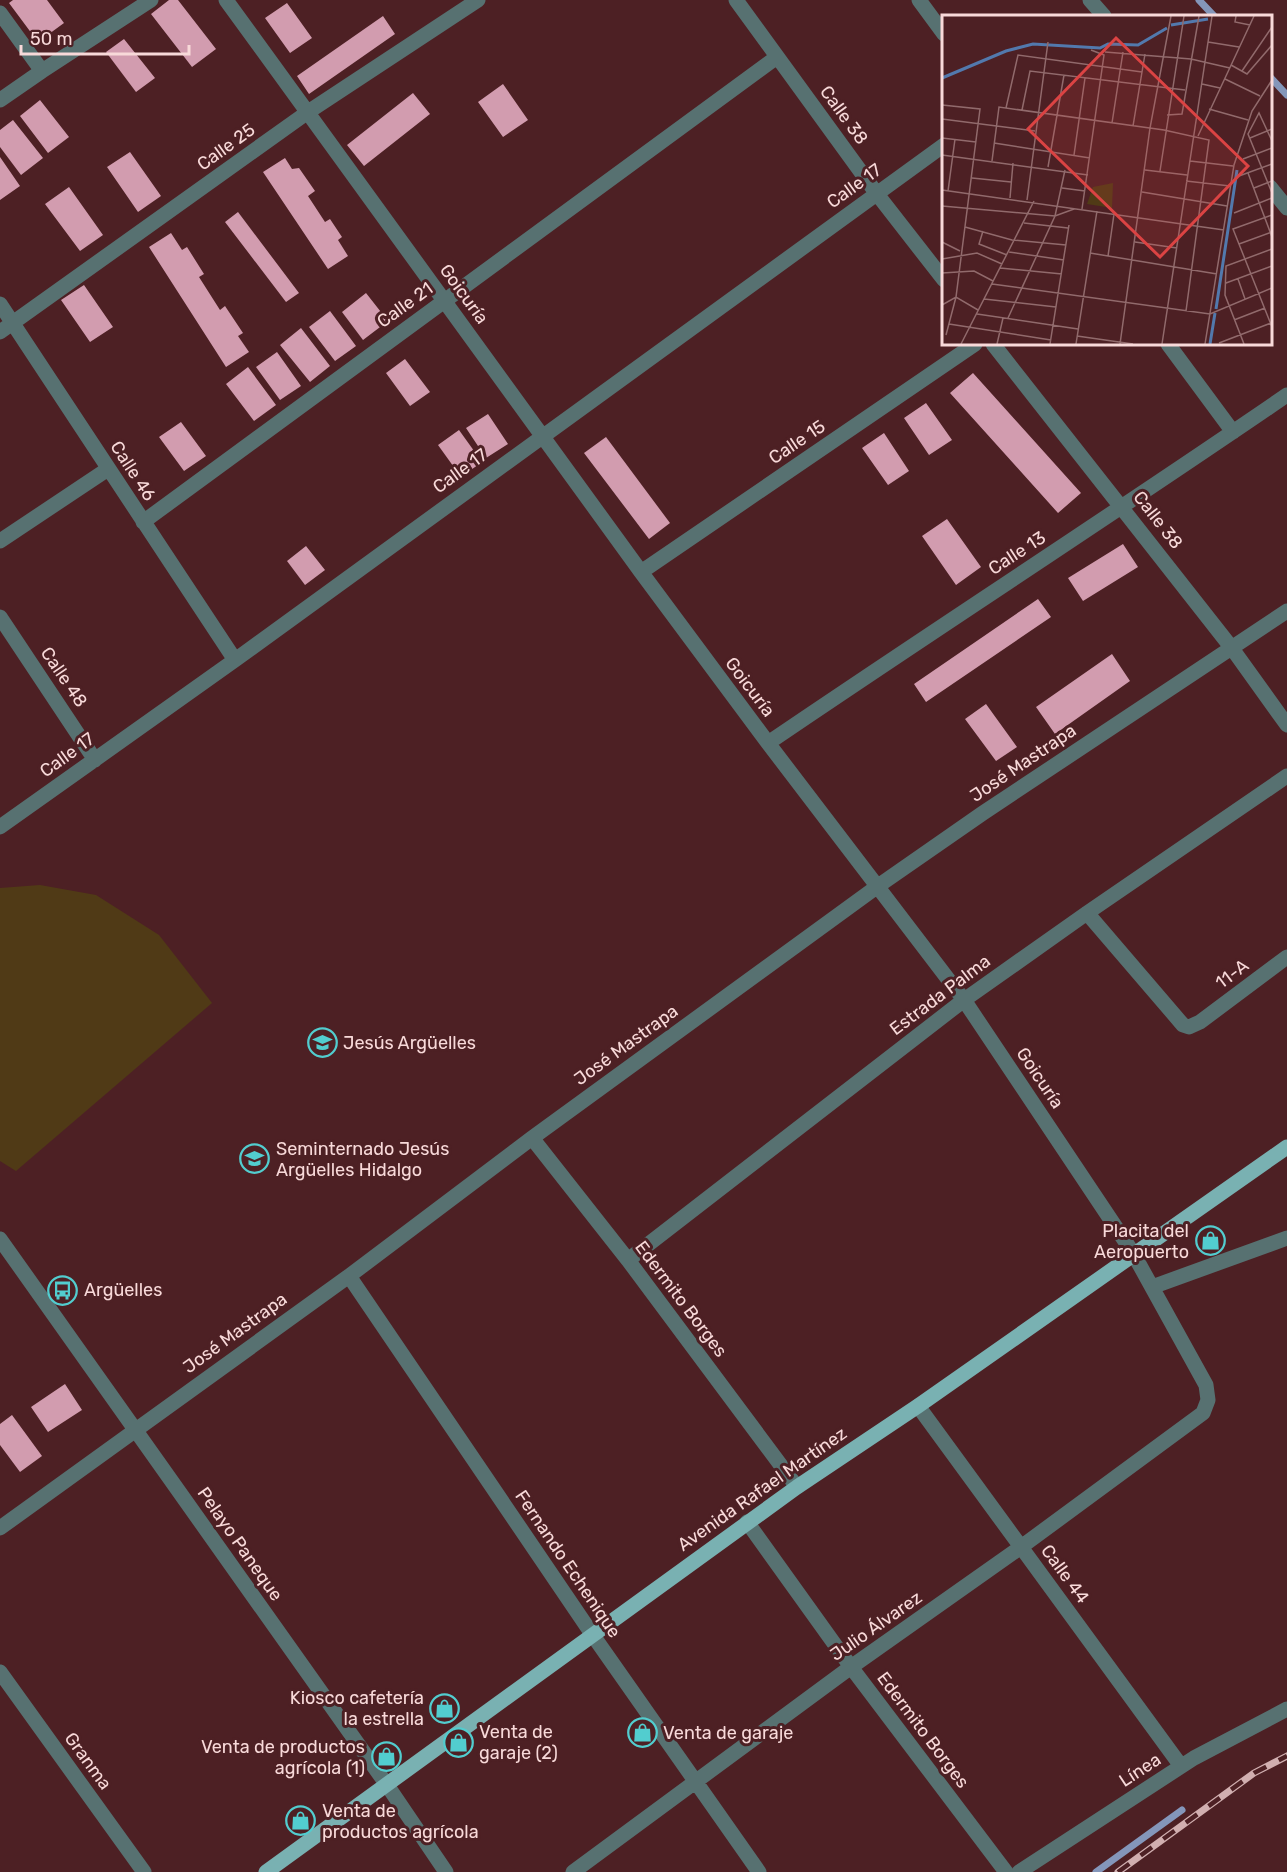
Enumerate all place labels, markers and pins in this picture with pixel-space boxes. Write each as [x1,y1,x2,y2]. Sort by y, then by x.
school or university icon: Jesús Argüelles [306,1027,338,1059]
place label: Jesús Argüelles [343,1032,476,1054]
place label: Seminternado Jesús Argüelles Hidalgo [276,1138,449,1181]
school or university icon: Seminternado Jesús Argüelles Hidalgo [239,1143,271,1175]
place label: Placita del Aeropuerto [1094,1220,1189,1263]
shop icon: Placita del Aeropuerto [1194,1225,1226,1257]
bus stop icon: Argüelles [47,1274,79,1306]
place label: Argüelles [84,1279,162,1301]
place label: Kiosco cafetería la estrella [290,1687,424,1730]
shop icon: Kiosco cafetería la estrella [429,1692,461,1724]
shop icon: Venta de garaje [626,1717,658,1749]
place label: Venta de garaje (2) [479,1721,558,1764]
place label: Venta de garaje [663,1722,793,1744]
shop icon: Venta de garaje (2) [442,1726,474,1758]
place label: Venta de productos agrícola (1) [201,1736,365,1779]
shop icon: Venta de productos agrícola (1) [370,1741,402,1773]
place label: Venta de productos agrícola [322,1800,479,1843]
shop icon: Venta de productos agrícola [285,1805,317,1837]

